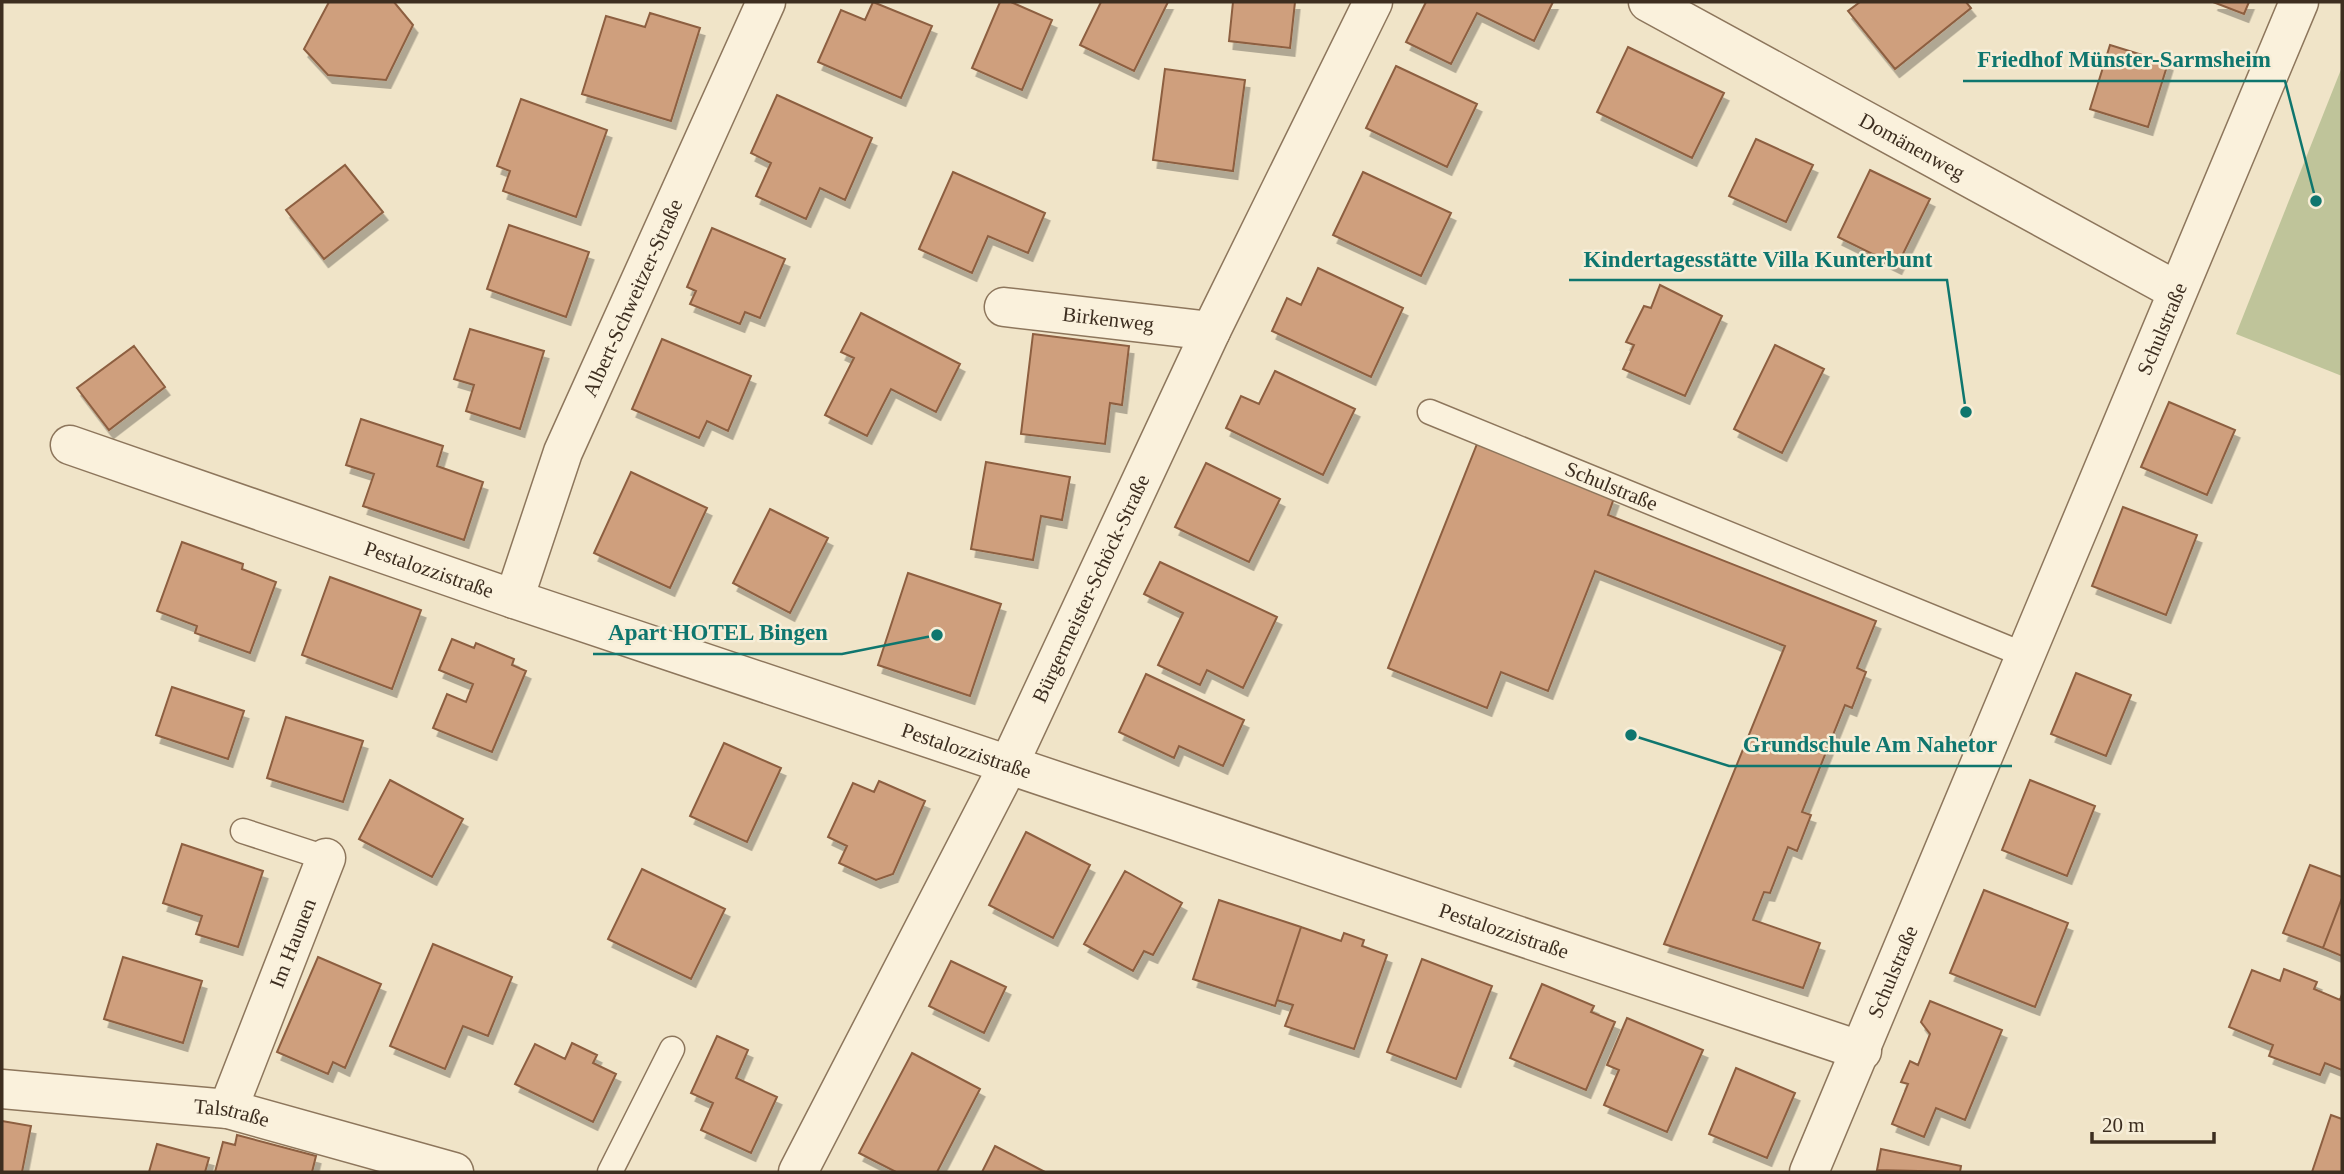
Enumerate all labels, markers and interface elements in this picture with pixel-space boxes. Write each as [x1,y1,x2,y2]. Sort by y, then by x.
callout: Friedhof Münster-Sarmsheim [1963,37,2285,81]
text: Friedhof Münster-Sarmsheim [1977,47,2271,72]
street label: Domänenweg [1855,108,1970,185]
street label: Albert-Schweitzer-Straße [578,195,688,401]
callout: Kindertagesstätte Villa Kunterbunt [1569,236,1947,280]
text: Kindertagesstätte Villa Kunterbunt [1584,247,1933,272]
street label: Schulstraße [2132,279,2192,379]
street label: Birkenweg [1061,302,1156,336]
street label: Schulstraße [1562,456,1661,516]
street label: Bürgermeister-Schöck-Straße [1027,471,1154,706]
street label: Pestalozzistraße [361,536,497,603]
callout: Apart HOTEL Bingen [593,610,842,654]
text: Apart HOTEL Bingen [608,620,828,645]
street label: Pestalozzistraße [898,718,1034,784]
callout: Grundschule Am Nahetor [1729,722,2012,766]
text: Grundschule Am Nahetor [1743,732,1997,757]
street label: Im Haunen [264,895,321,991]
street label: Pestalozzistraße [1436,898,1572,964]
street label: Schulstraße [1863,922,1923,1022]
street label: Talstraße [193,1094,272,1132]
scale bar [2092,1100,2214,1144]
text: 20 m [2102,1113,2145,1137]

